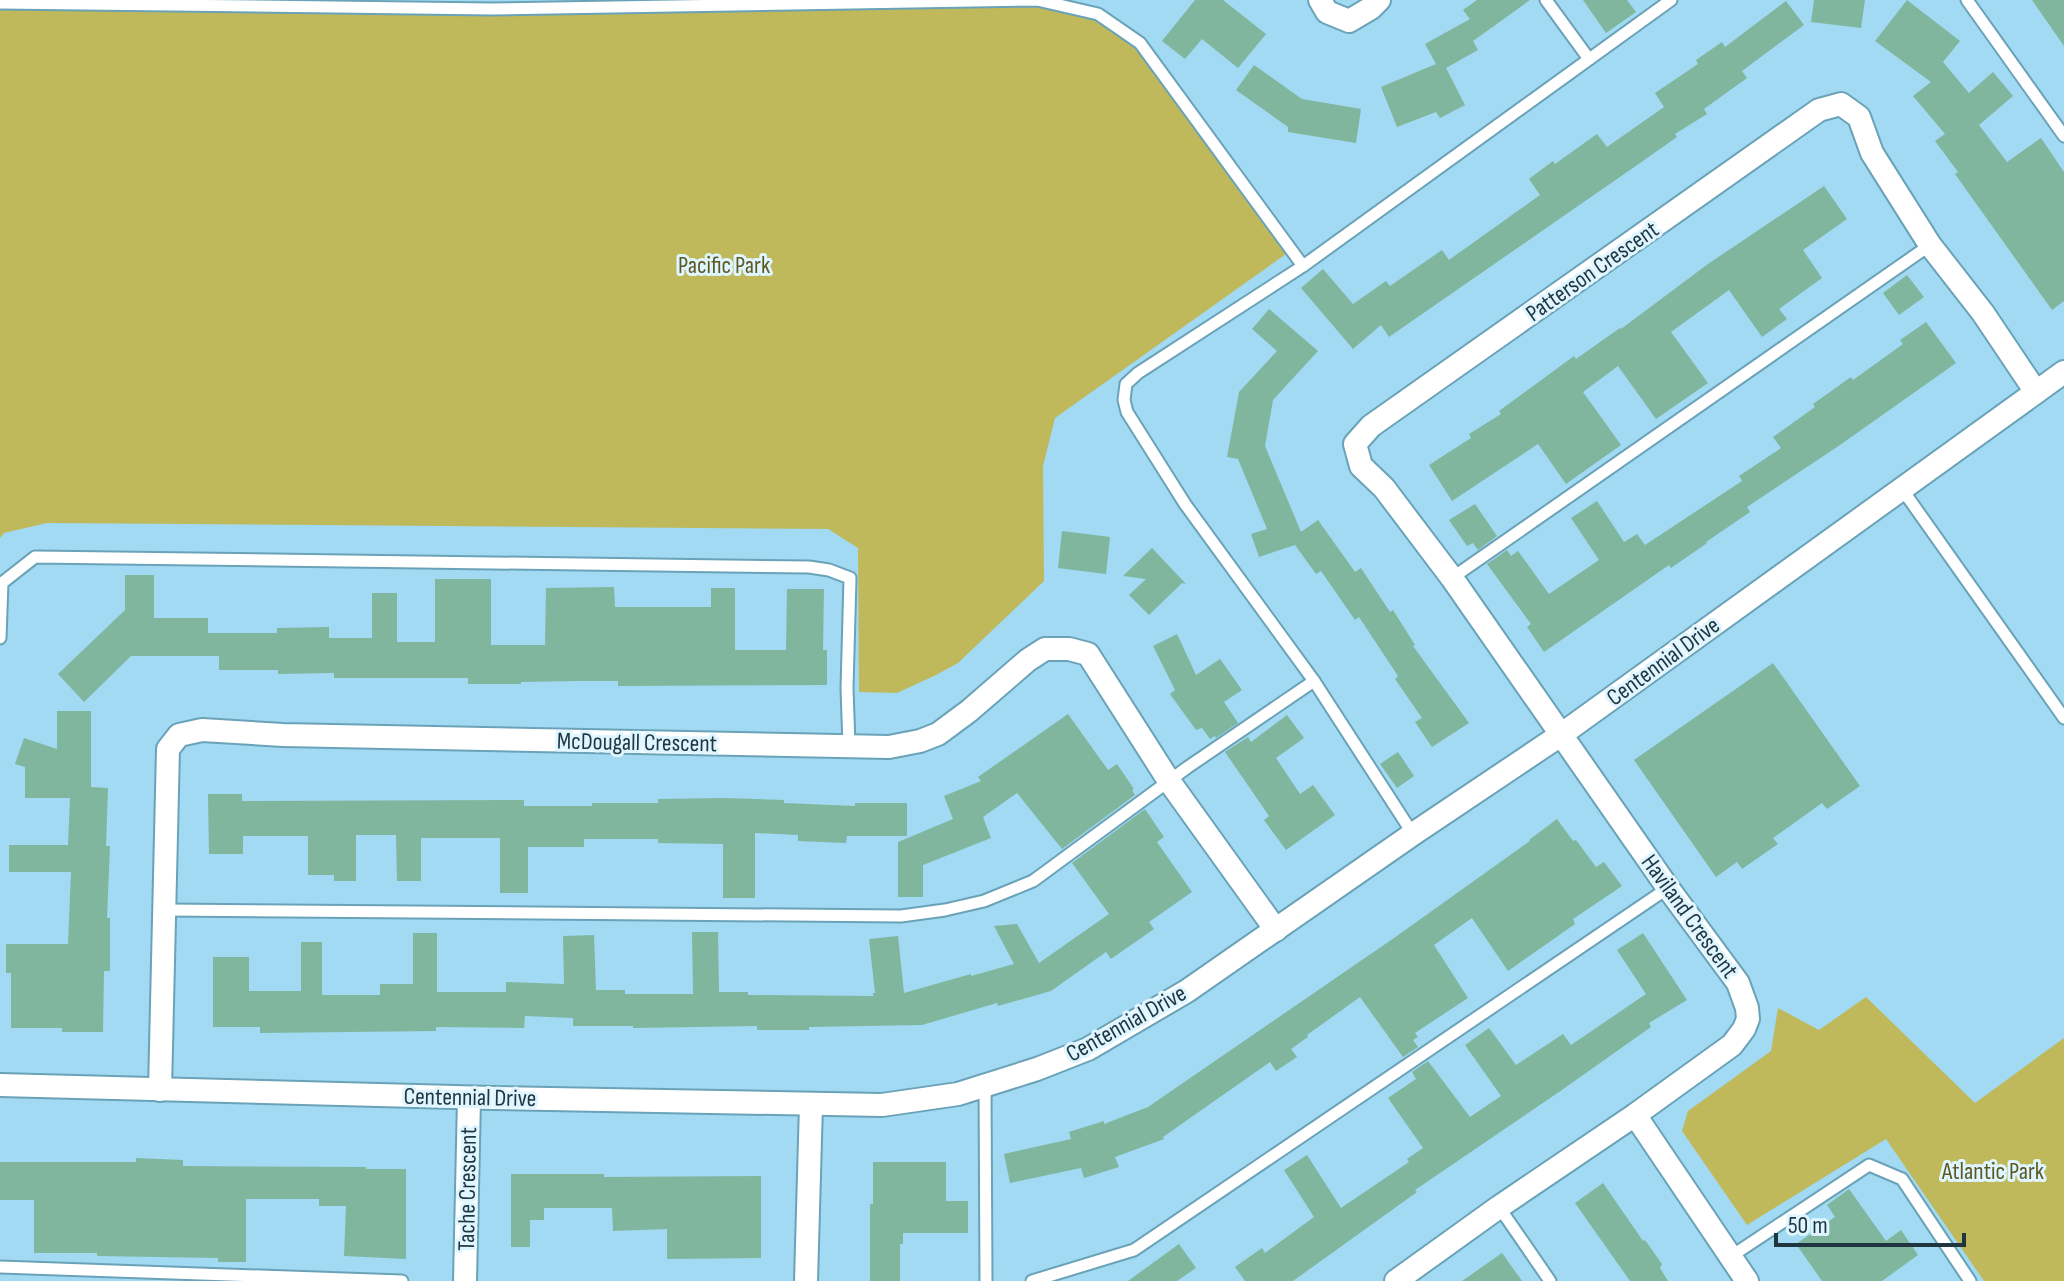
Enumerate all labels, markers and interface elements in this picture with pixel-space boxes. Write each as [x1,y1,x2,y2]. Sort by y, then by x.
street label: Patterson Crescent [1520,215,1664,328]
park label: Pacific Park [678,251,770,280]
street label: Centennial Drive [1601,611,1726,712]
street label: McDougall Crescent [557,727,717,758]
street label: Haviland Crescent [1635,849,1744,984]
street label: Centennial Drive [1061,979,1191,1068]
street label: Centennial Drive [403,1082,537,1113]
street label: Tache Crescent [452,1127,483,1251]
park label: Atlantic Park [1941,1157,2044,1186]
scale bar [1776,1197,1964,1247]
text: 50 m [1788,1211,1828,1240]

